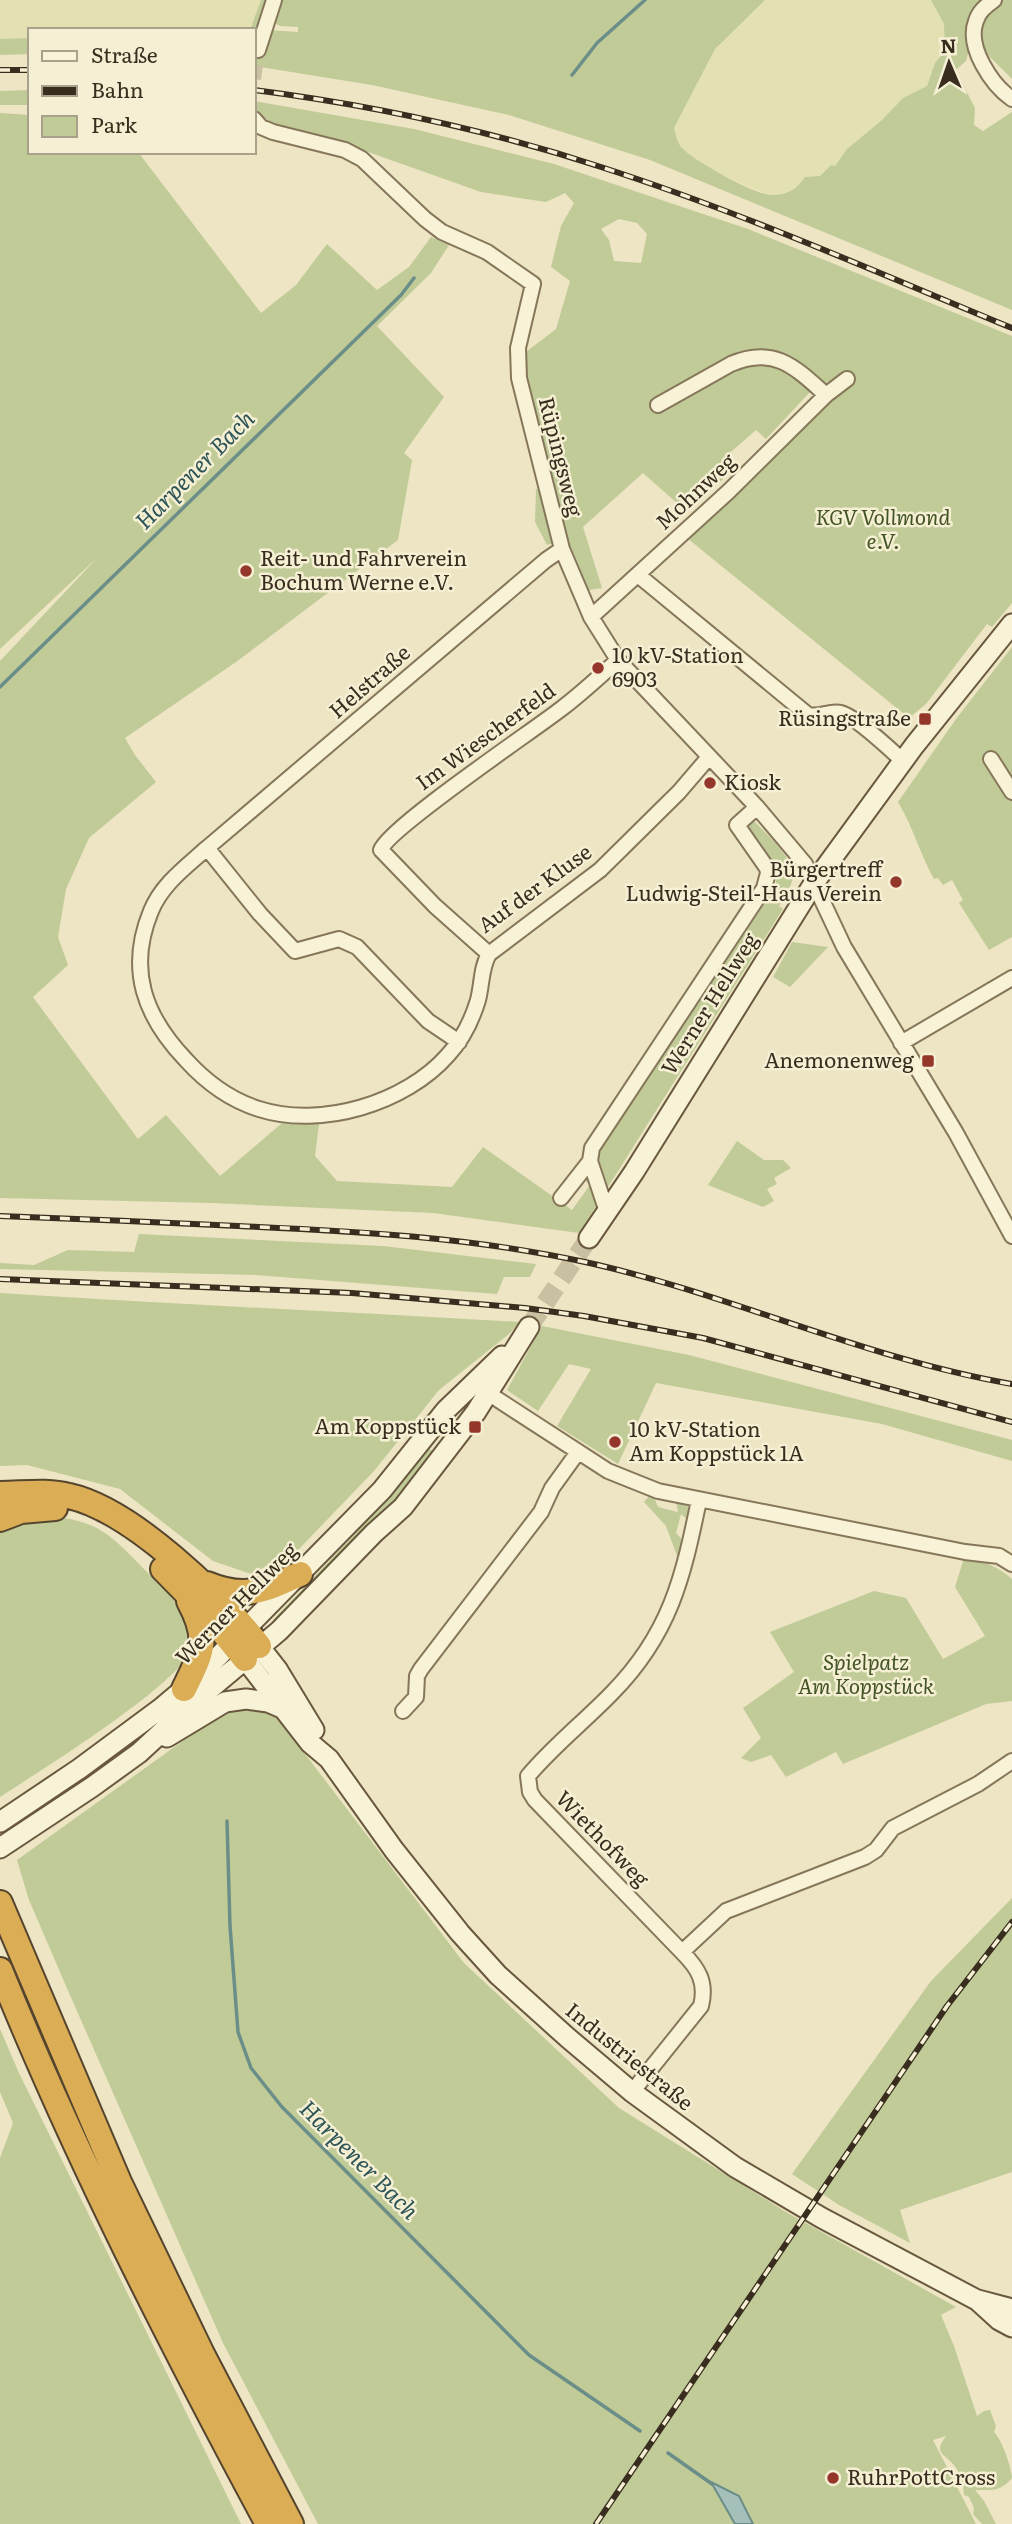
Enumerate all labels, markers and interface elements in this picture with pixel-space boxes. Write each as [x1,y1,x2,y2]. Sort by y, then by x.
legend [28,28,256,154]
north arrow [914,28,984,98]
text: N [940,31,957,59]
text: Straße [91,38,158,69]
text: Bahn [91,73,144,104]
text: Park [91,108,137,139]
street label: Rüpingsweg [533,393,592,520]
water label: Harpener Bach [126,401,261,536]
street label: Mohnweg [647,445,742,536]
park label: KGV Vollmond e.V. [815,500,951,555]
place label: Reit- und Fahrverein Bochum Werne e.V. [260,541,467,596]
marker: Reit- und Fahrverein Bochum Werne e.V. [238,563,254,579]
street label: Helstraße [321,636,416,724]
place label: 10 kV-Station 6903 [612,638,744,693]
marker: 10 kV-Station 6903 [590,660,606,676]
street label: Im Wiescherfeld [408,674,561,796]
place label: Rüsingstraße [778,701,911,732]
marker: Rüsingstraße [917,711,933,727]
place label: Kiosk [724,765,781,796]
marker: Kiosk [702,775,718,791]
street label: Auf der Kluse [470,835,597,939]
place label: Bürgertreff Ludwig-Steil-Haus Verein [625,852,884,907]
marker: Bürgertreff Ludwig-Steil-Haus Verein [888,874,904,890]
street label: Werner Hellweg [652,925,764,1080]
place label: Anemonenweg [764,1043,914,1074]
marker: Anemonenweg [920,1053,936,1069]
place label: Am Koppstück [315,1409,461,1440]
place label: 10 kV-Station Am Koppstück 1A [629,1412,804,1467]
marker: Am Koppstück [467,1419,483,1435]
marker: 10 kV-Station Am Koppstück 1A [607,1434,623,1450]
street label: Werner Hellweg [167,1534,304,1671]
park label: Spielpatz Am Koppstück [798,1645,935,1700]
street label: Wiethofweg [550,1782,658,1893]
street label: Industriestraße [560,1994,701,2116]
water label: Harpener Bach [293,2091,428,2226]
place label: RuhrPottCross [847,2460,995,2491]
marker: RuhrPottCross [825,2470,841,2486]

